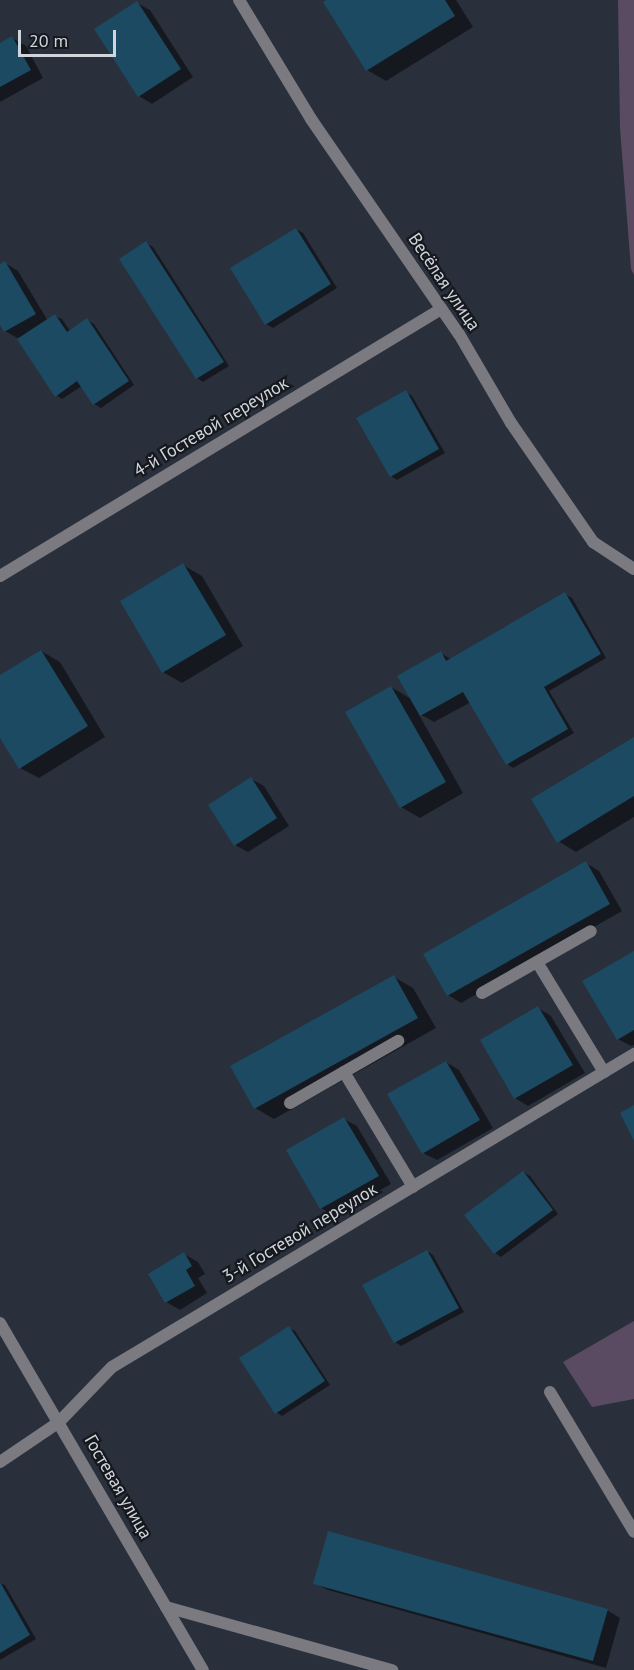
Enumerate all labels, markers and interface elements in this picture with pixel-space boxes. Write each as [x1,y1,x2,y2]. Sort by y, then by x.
scale bar [21,18,118,56]
text: 20 m [29,29,68,52]
street label: Весёлая улица [403,229,485,335]
street label: 4-й Гостевой переулок [130,372,292,482]
street label: 3-й Гостевой переулок [219,1178,381,1288]
street label: Гостевая улица [80,1431,156,1543]

